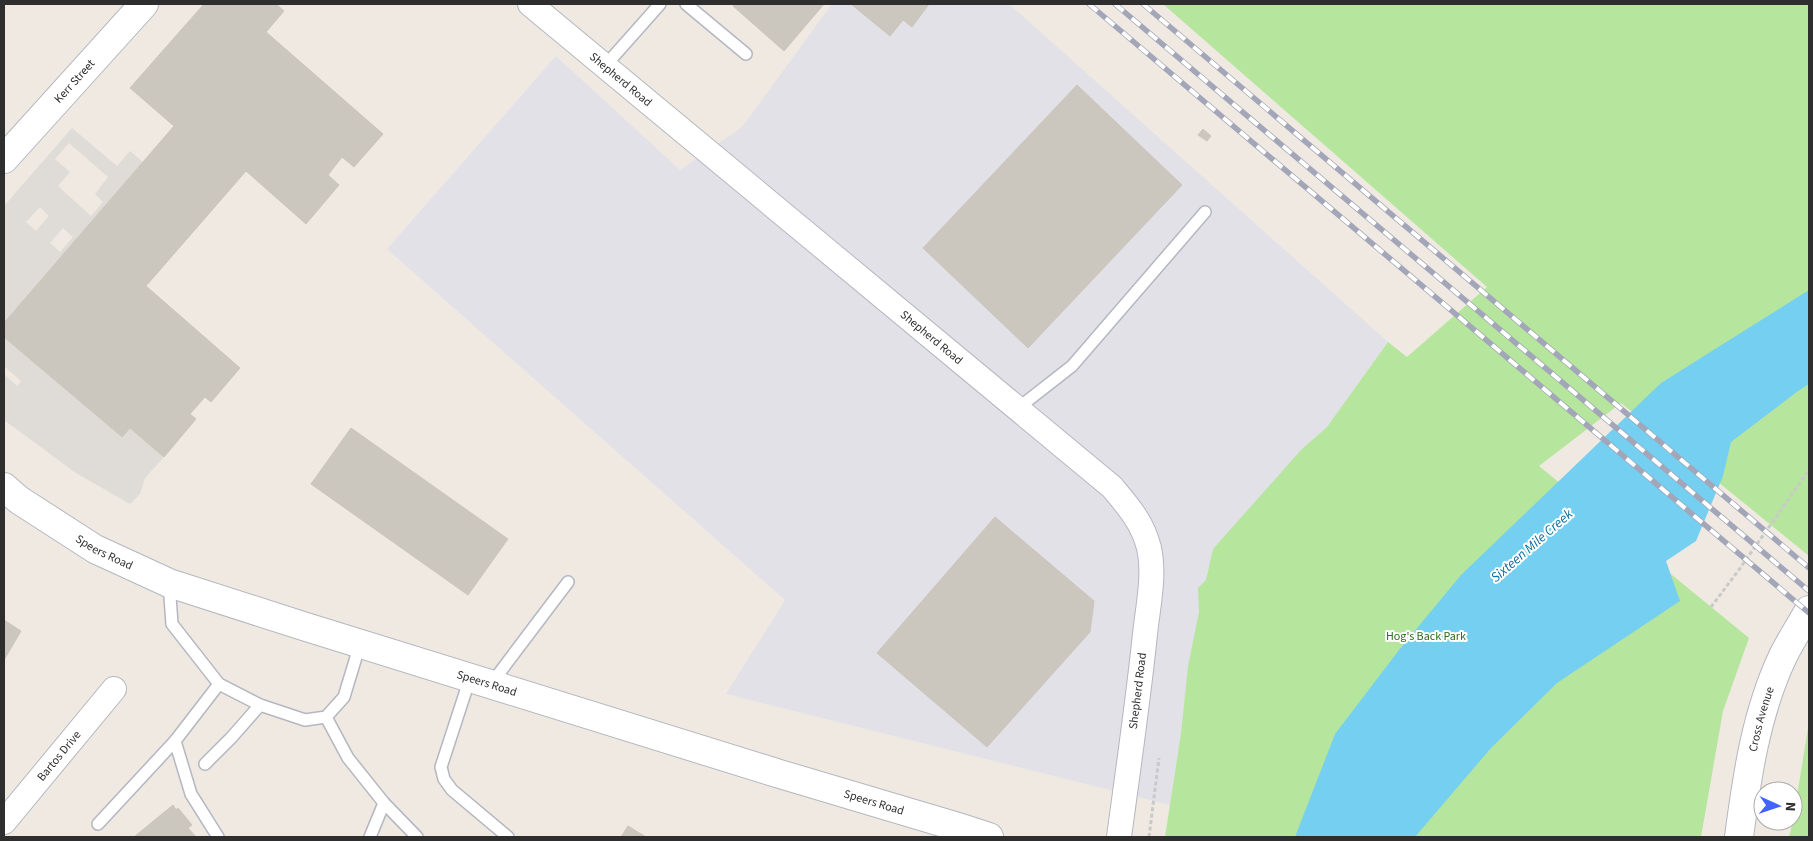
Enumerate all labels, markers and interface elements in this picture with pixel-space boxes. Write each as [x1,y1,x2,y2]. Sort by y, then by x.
street label: Shepherd Road [586,48,656,110]
street label: Kerr Street [50,55,99,107]
street label: Shepherd Road [897,306,967,368]
water label: Sixteen Mile Creek [1487,504,1578,587]
street label: Speers Road [72,530,136,574]
park label: Hog's Back Park [1386,628,1466,645]
street label: Shepherd Road [1125,652,1151,730]
street label: Speers Road [455,666,519,700]
street label: Cross Avenue [1744,684,1778,753]
street label: Bartos Drive [33,727,85,785]
north arrow [1753,781,1803,831]
street label: Speers Road [842,785,906,819]
text: N [1780,801,1800,812]

